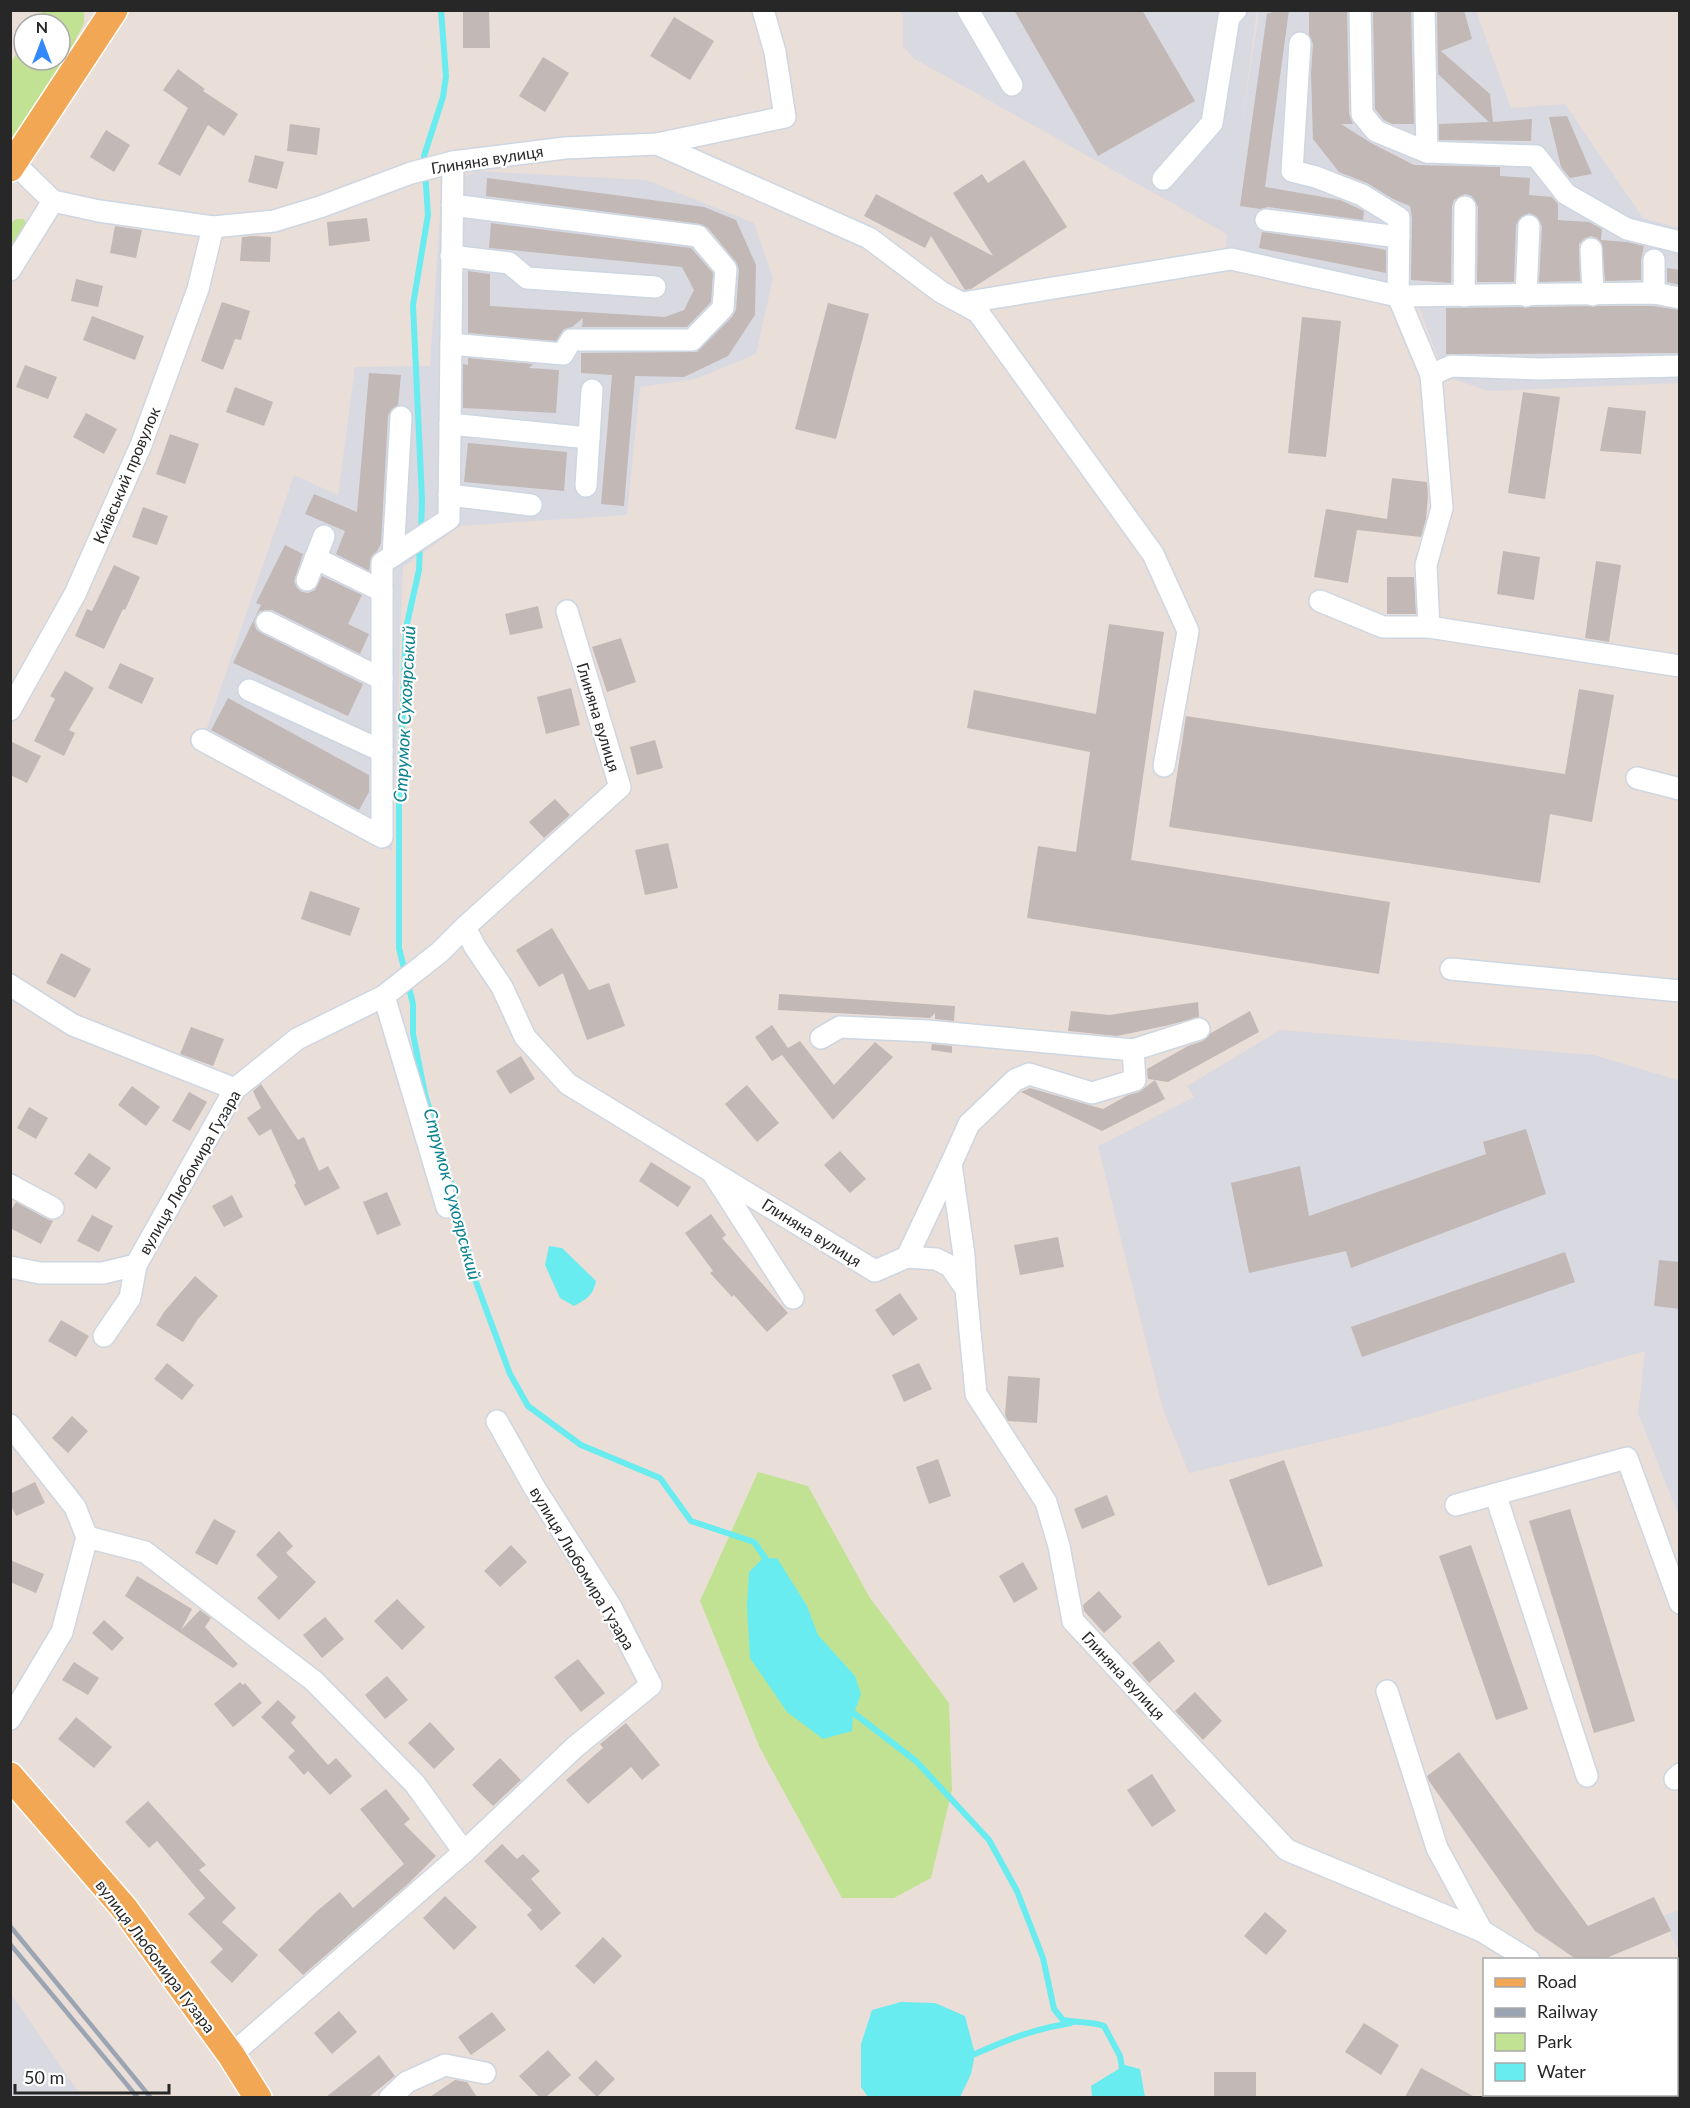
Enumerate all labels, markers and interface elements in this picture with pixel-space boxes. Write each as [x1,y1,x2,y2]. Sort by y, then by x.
north arrow [12,12,72,72]
text: N [36,17,48,36]
street label: Глиняна вулиця [430,141,544,177]
street label: Київський провулок [89,403,164,546]
water label: Струмок Сухоярський [388,625,420,803]
street label: Глиняна вулиця [573,660,625,774]
street label: вулиця Любомира Гузара [134,1086,244,1258]
water label: Струмок Сухоярський [419,1106,487,1282]
street label: Глиняна вулиця [759,1194,865,1270]
street label: вулиця Любомира Гузара [527,1483,639,1653]
street label: Глиняна вулиця [1078,1627,1170,1723]
street label: вулиця Любомира Гузара [92,1876,220,2036]
legend [1483,1958,1678,2096]
text: Road [1537,1970,1577,1992]
text: Railway [1537,2000,1598,2022]
text: Park [1537,2030,1573,2052]
scale bar [15,2057,170,2095]
text: Water [1537,2060,1586,2082]
text: 50 m [24,2066,64,2088]

